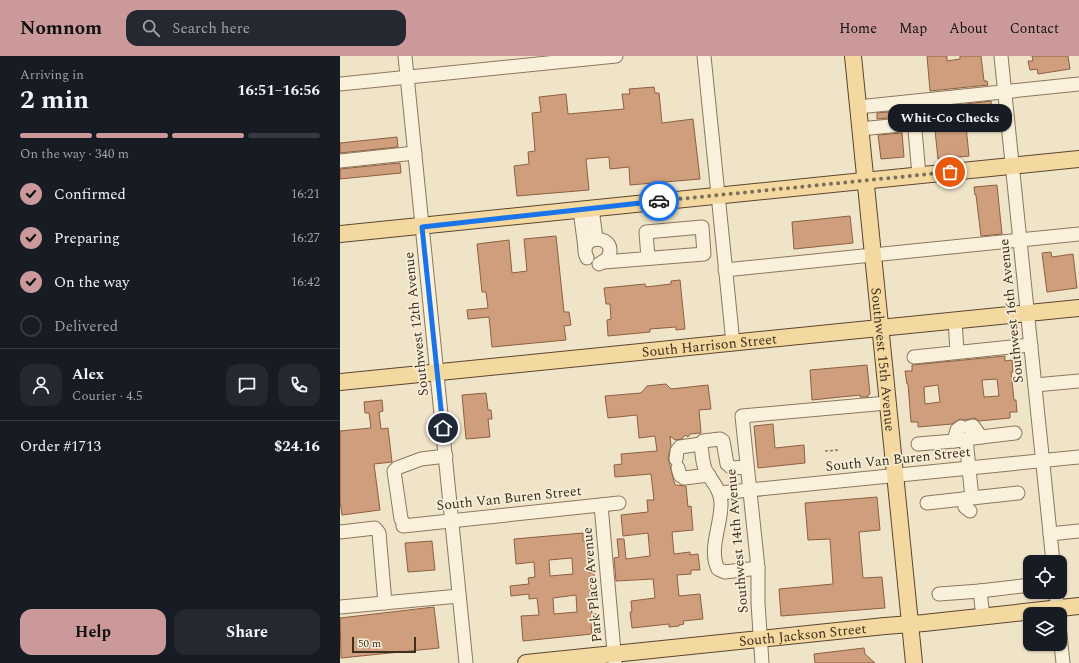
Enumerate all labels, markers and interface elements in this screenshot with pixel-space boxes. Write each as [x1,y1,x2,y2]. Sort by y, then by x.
search box [126,10,406,46]
text: Nomnom [20,14,102,43]
icon: search [140,17,162,39]
text: Search here [172,17,250,40]
text: Home [839,18,877,39]
text: Map [899,18,927,39]
text: About [949,18,988,39]
text: Contact [1010,18,1059,39]
text: Arriving in [20,65,84,85]
text: 16:51–16:56 [237,79,320,102]
text: 2 min [20,80,89,120]
callout: Whit-Co Checks [888,104,1012,132]
text: Whit-Co Checks [901,108,999,128]
text: On the way · 340 m [20,144,129,164]
pin [933,155,967,189]
icon: bag [939,161,961,183]
courier [639,181,679,221]
icon: check [20,183,42,205]
text: Confirmed [54,183,126,206]
text: 16:21 [291,184,320,204]
icon: car [648,190,670,212]
icon: check [20,227,42,249]
text: Preparing [54,227,120,250]
text: 16:27 [291,228,320,248]
street label: Southwest 16th Avenue [993,238,1029,384]
street label: Southwest 12th Avenue [398,251,434,397]
icon: check [20,271,42,293]
text: On the way [54,271,129,294]
text: 16:42 [291,272,320,292]
street label: Southwest 15th Avenue [866,286,901,433]
text: Delivered [54,315,118,338]
street label: South Harrison Street [641,328,778,362]
text: Alex [72,363,104,386]
button: person [20,364,62,406]
button: chat [226,364,268,406]
button: phone [278,364,320,406]
text: Courier · 4.5 [72,386,142,406]
pin [426,411,460,445]
icon: home [432,417,454,439]
text: Order #1713 [20,435,101,458]
text: $24.16 [274,435,320,458]
street label: South Van Buren Street [824,441,972,477]
street label: Southwest 14th Avenue [720,468,754,614]
street label: South Van Buren Street [435,480,583,516]
street label: Park Place Avenue [576,526,607,643]
map controls [1023,555,1067,651]
button: locate [1023,555,1067,599]
button: layers [1023,607,1067,651]
button: Help [20,609,166,655]
button: Share [174,609,320,655]
street label: South Jackson Street [738,617,867,652]
scale bar [352,635,416,654]
text: 50 m [358,635,381,652]

